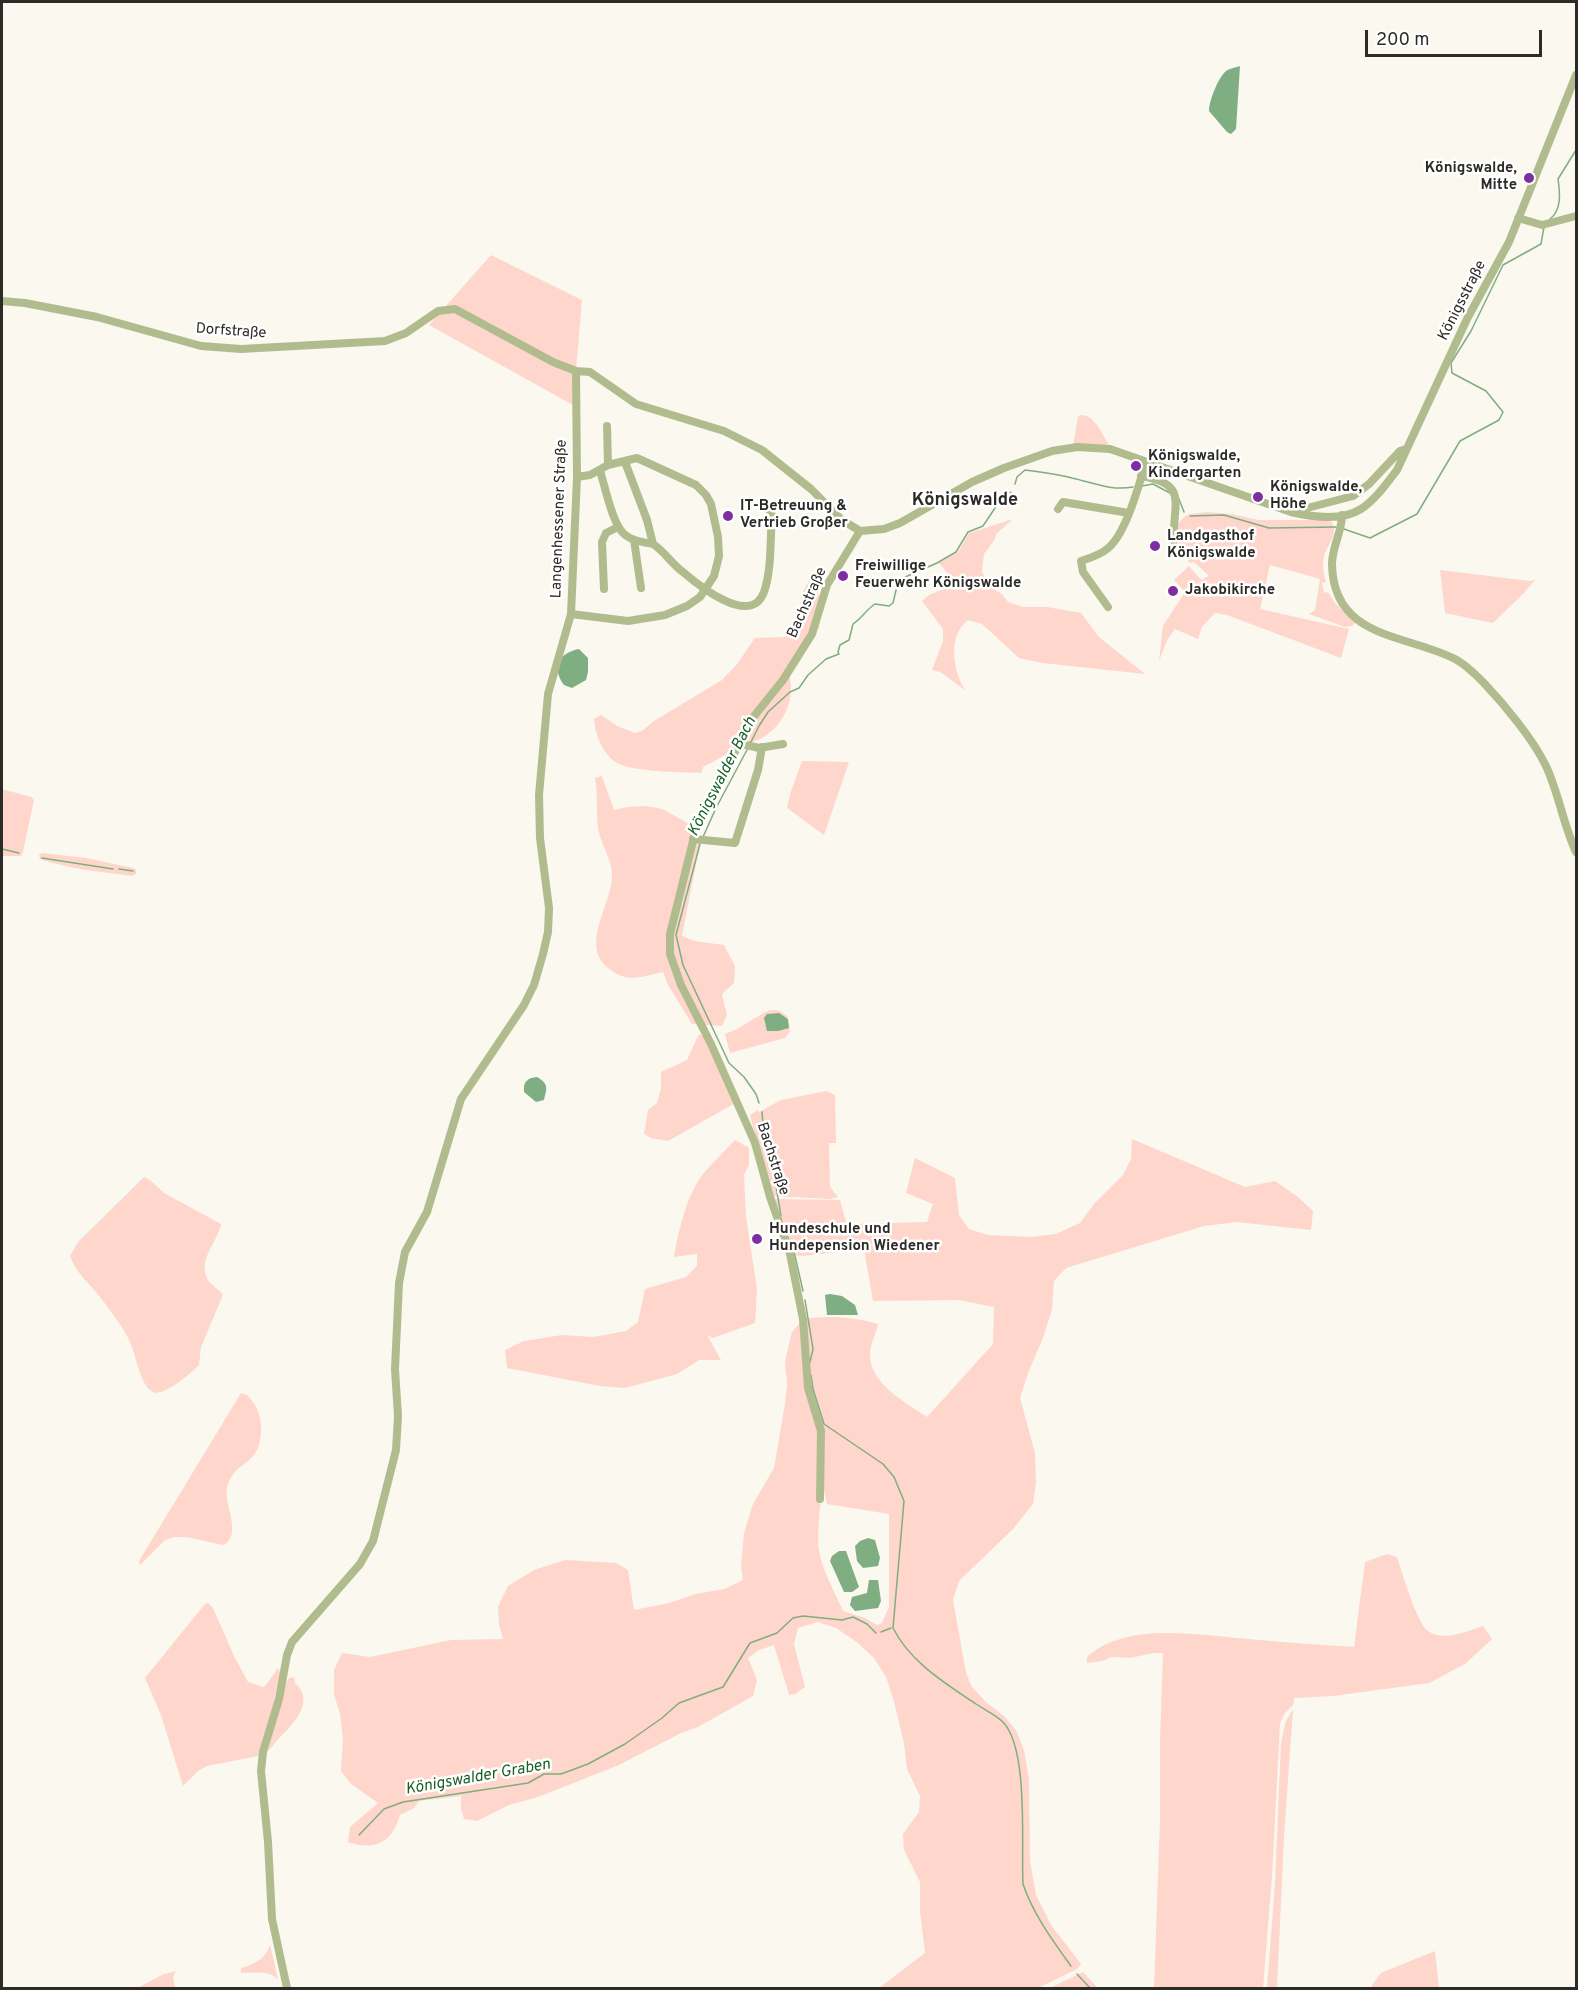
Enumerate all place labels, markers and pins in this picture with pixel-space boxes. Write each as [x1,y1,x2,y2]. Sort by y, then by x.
place label: Königswalde, Mitte [1425,160,1517,195]
marker: Königswalde, Mitte [1522,171,1536,185]
place label: Königswalde, Kindergarten [1148,448,1241,483]
marker: Königswalde, Kindergarten [1129,459,1143,473]
place label: Königswalde, Höhe [1270,479,1362,514]
marker: Königswalde, Höhe [1251,490,1265,504]
place label: IT-Betreuung & Vertrieb Großer [740,498,848,533]
marker: IT-Betreuung & Vertrieb Großer [721,509,735,523]
place label: Landgasthof Königswalde [1167,528,1256,563]
marker: Landgasthof Königswalde [1148,539,1162,553]
place label: Freiwillige Feuerwehr Königswalde [855,558,1021,593]
marker: Freiwillige Feuerwehr Königswalde [836,569,850,583]
place label: Jakobikirche [1185,582,1275,600]
marker: Jakobikirche [1166,584,1180,598]
place label: Hundeschule und Hundepension Wiedener [769,1221,940,1256]
marker: Hundeschule und Hundepension Wiedener [750,1232,764,1246]

